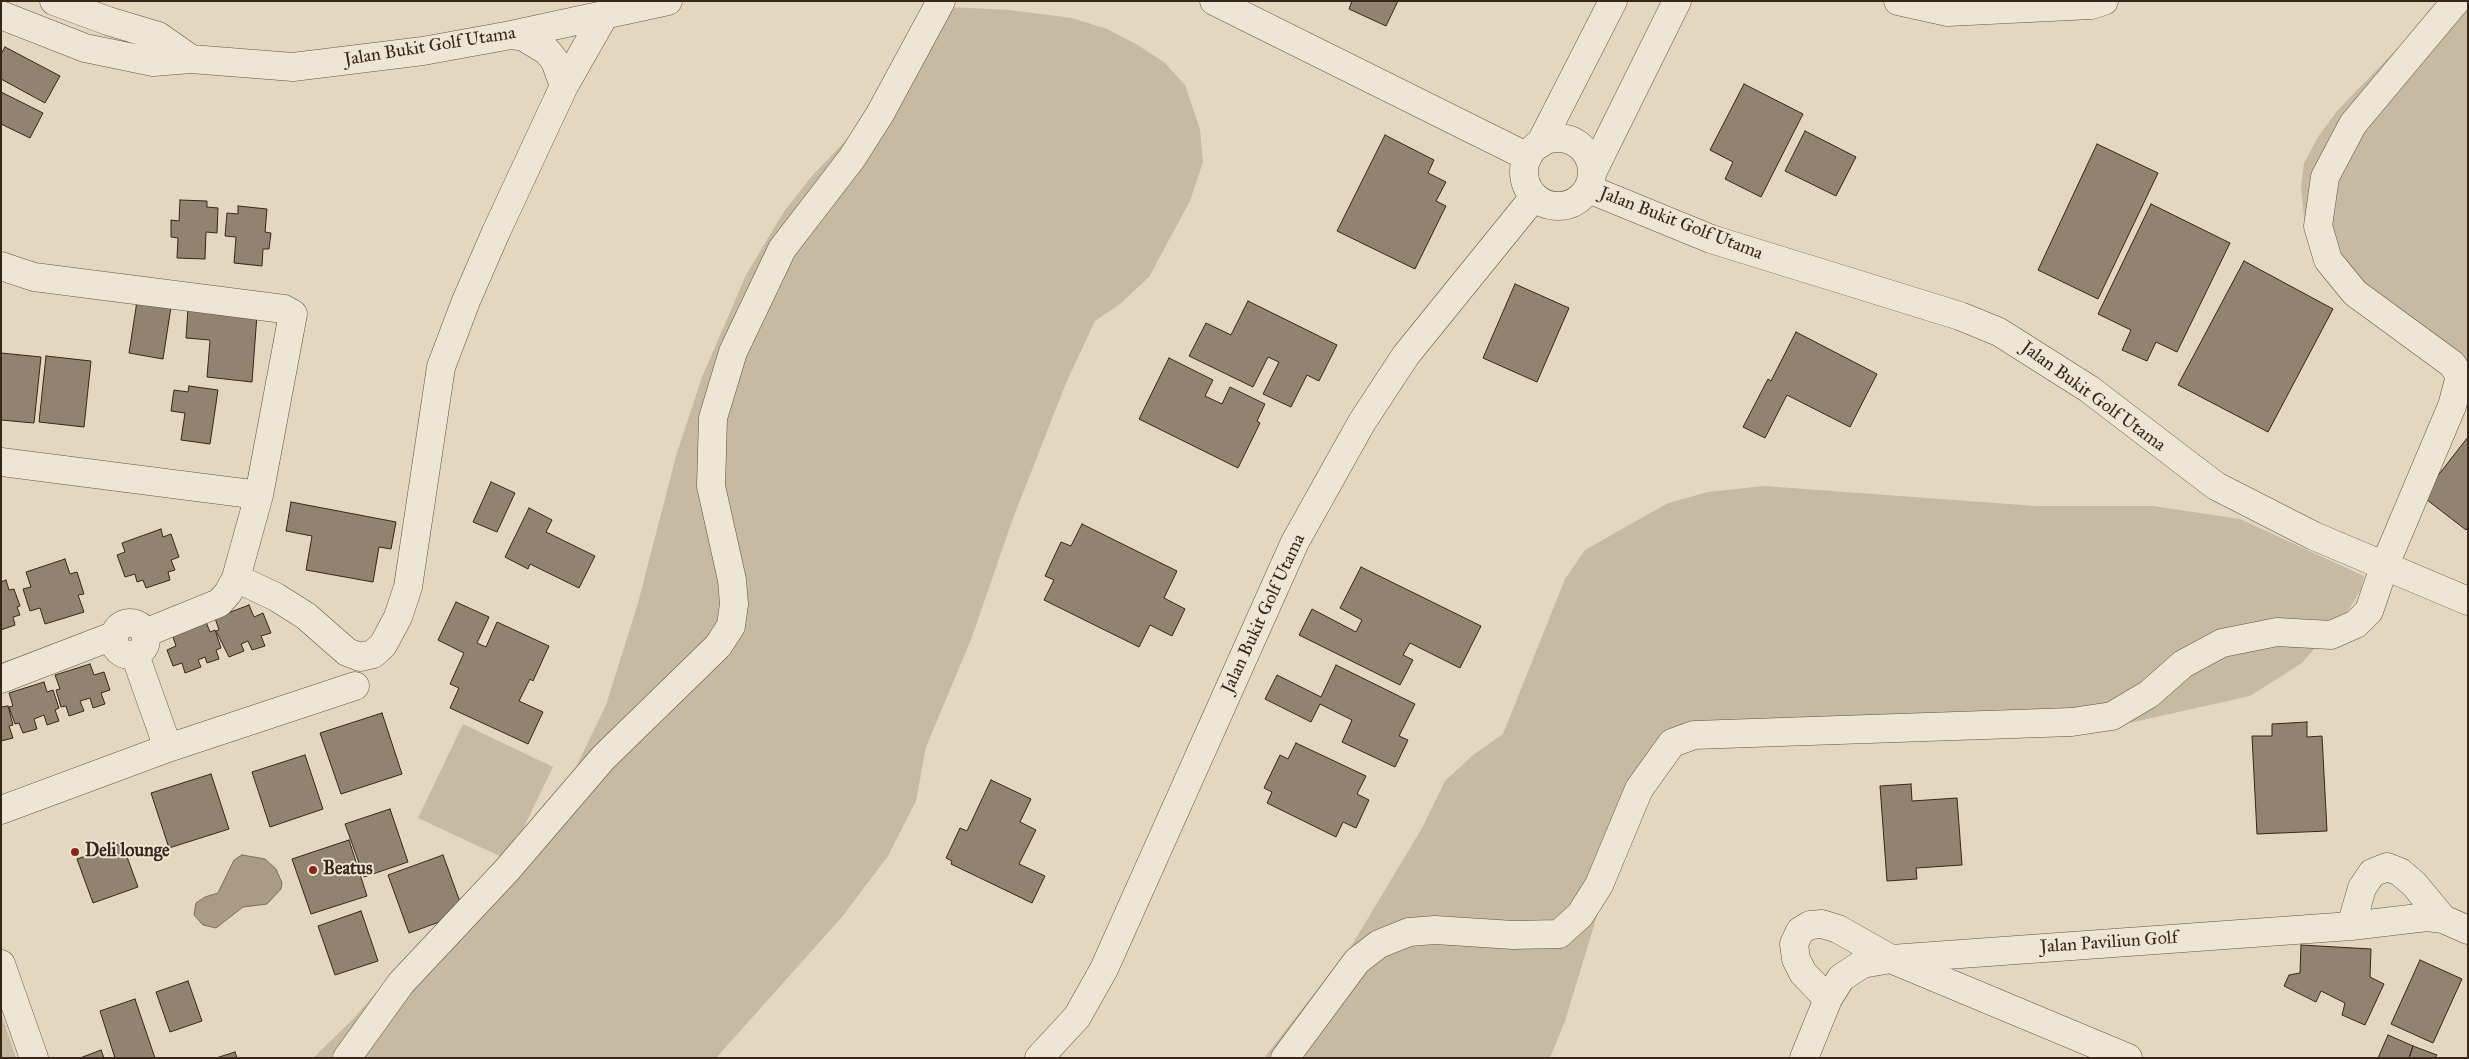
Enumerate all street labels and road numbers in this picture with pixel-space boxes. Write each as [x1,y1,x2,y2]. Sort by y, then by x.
street label: Jalan Bukit Golf Utama [343,23,517,71]
street label: Jalan Bukit Golf Utama [1596,183,1766,265]
street label: Jalan Bukit Golf Utama [2017,337,2169,457]
street label: Jalan Bukit Golf Utama [1218,531,1310,697]
street label: Jalan Paviliun Golf [2040,927,2178,959]

